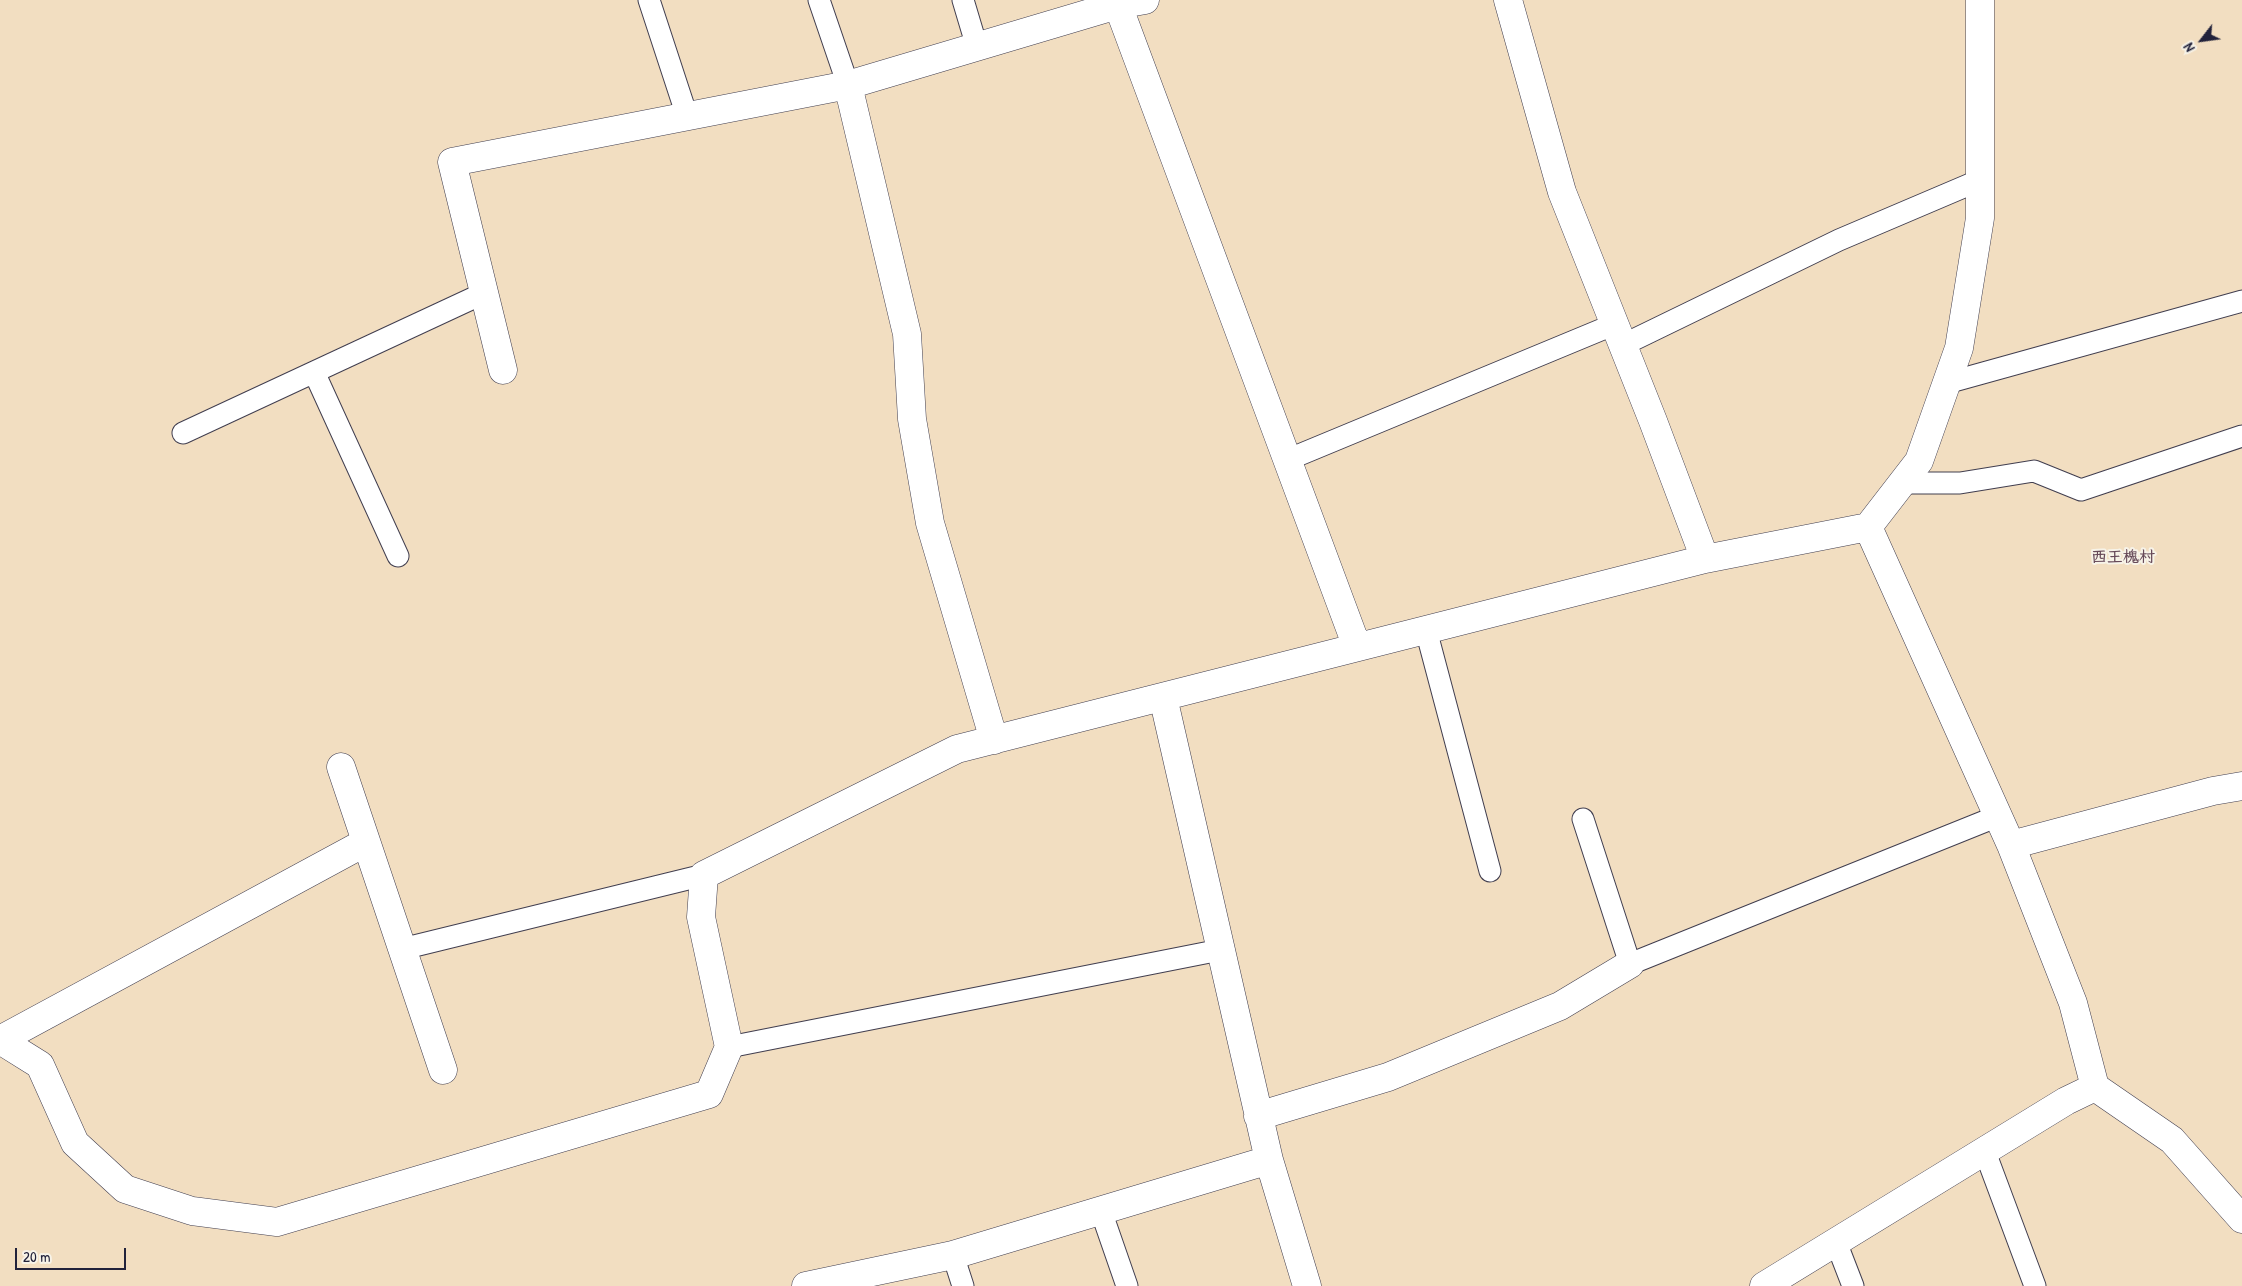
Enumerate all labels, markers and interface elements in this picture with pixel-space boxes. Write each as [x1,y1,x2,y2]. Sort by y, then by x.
north arrow [2177,15,2227,65]
text: N [2178,40,2199,56]
district label: 西王槐村 [2091,548,2155,568]
scale bar [18,1238,129,1270]
text: 20 m [23,1246,50,1267]

